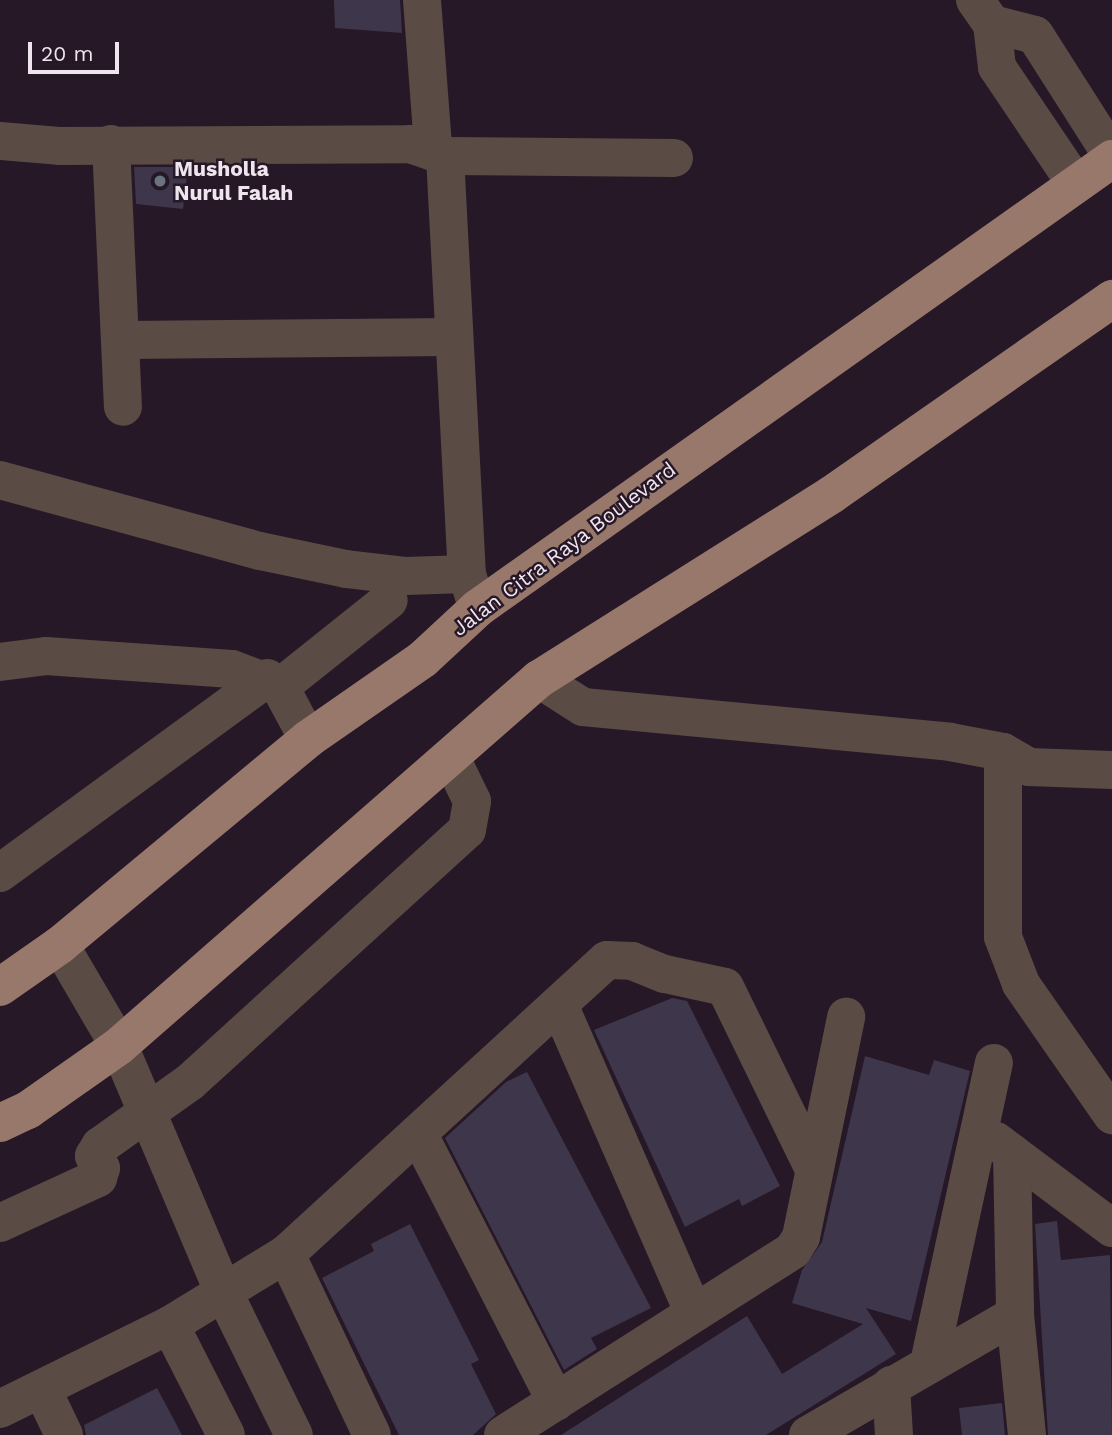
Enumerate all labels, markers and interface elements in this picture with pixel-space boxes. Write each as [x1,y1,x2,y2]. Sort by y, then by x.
scale bar [32,28,122,72]
text: 20 m [41,41,93,66]
place label: Musholla Nurul Falah [174,156,294,206]
marker: Musholla Nurul Falah [152,173,168,189]
street label: Jalan Citra Raya Boulevard [447,456,681,642]

